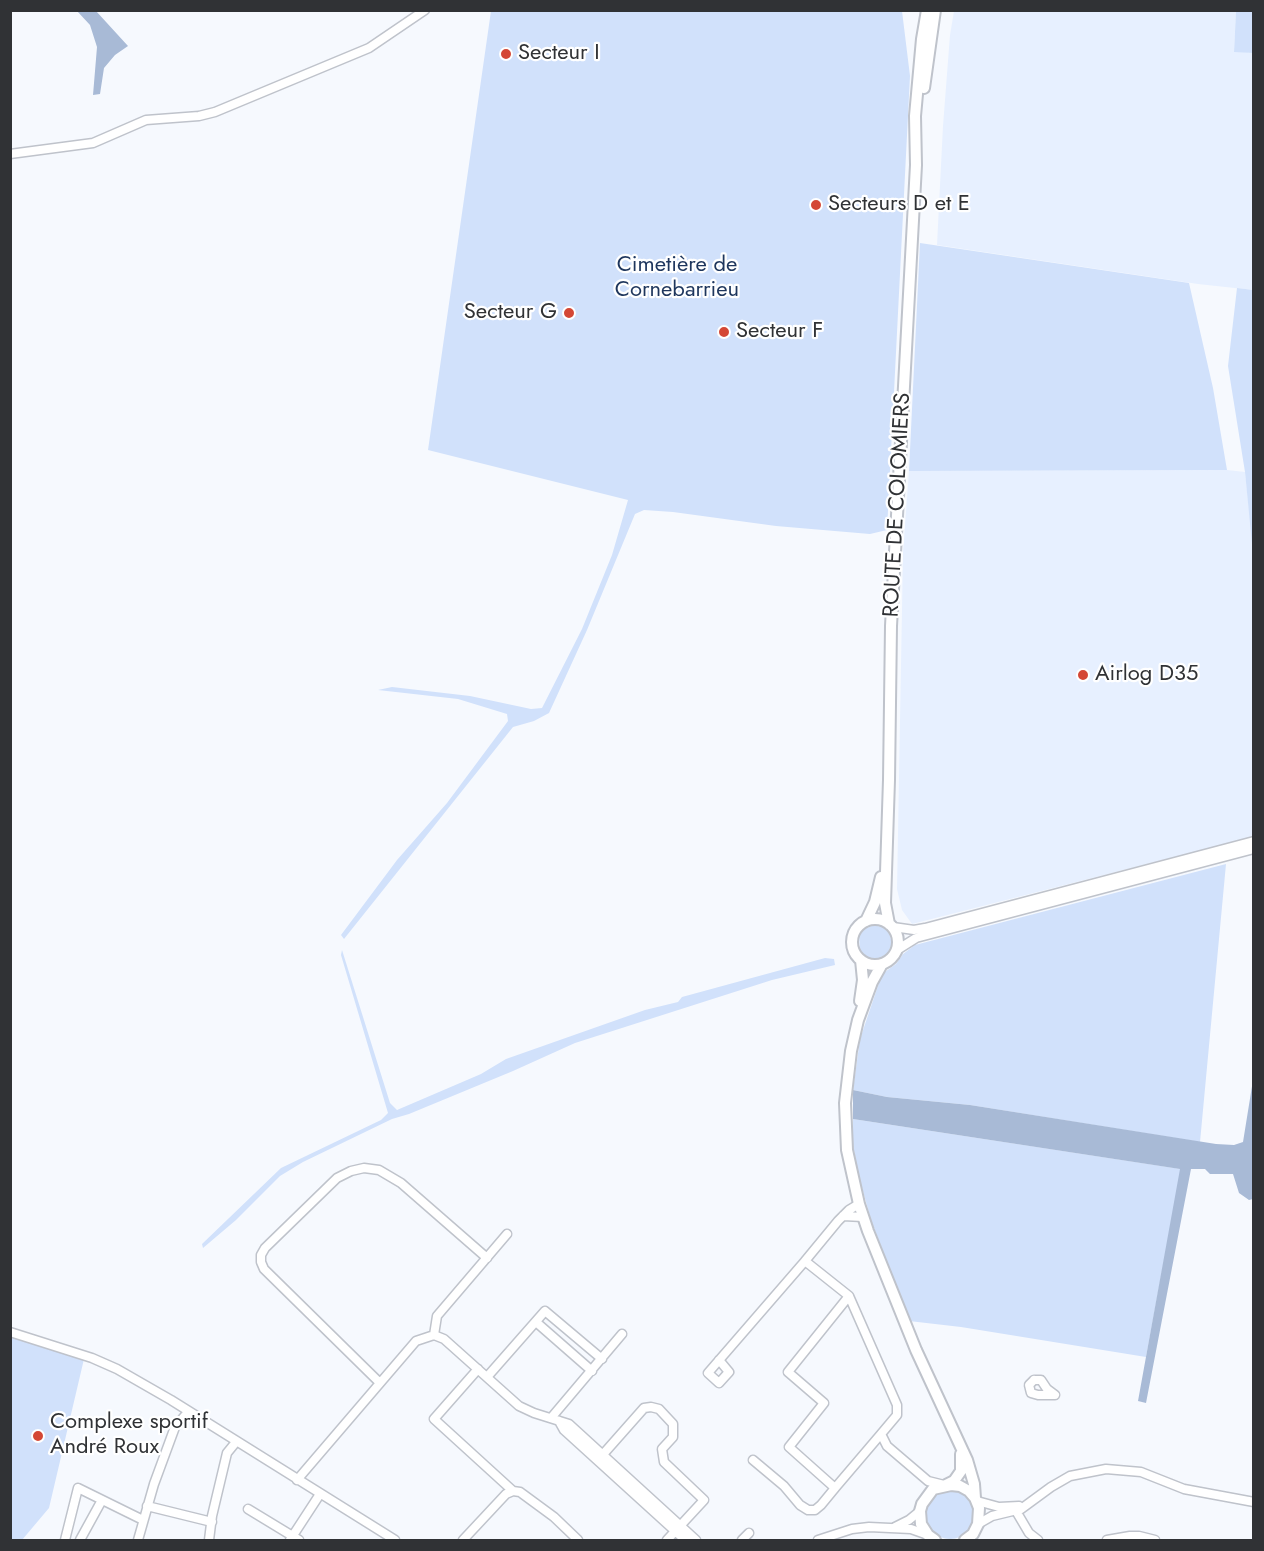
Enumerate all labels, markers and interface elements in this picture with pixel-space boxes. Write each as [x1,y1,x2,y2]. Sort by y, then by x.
place label: Secteur I [518,41,600,67]
marker: Secteur I [499,47,513,61]
place label: Secteurs D et E [828,192,970,218]
marker: Secteurs D et E [809,198,823,212]
park label: Cimetière de Cornebarrieu [615,253,739,304]
place label: Secteur G [464,300,557,326]
marker: Secteur G [562,306,576,320]
place label: Secteur F [736,319,823,345]
marker: Secteur F [717,325,731,339]
street label: ROUTE DE COLOMIERS [879,392,917,618]
place label: Airlog D35 [1095,662,1198,688]
marker: Airlog D35 [1076,668,1090,682]
place label: Complexe sportif André Roux [50,1410,208,1462]
marker: Complexe sportif André Roux [31,1429,45,1443]

